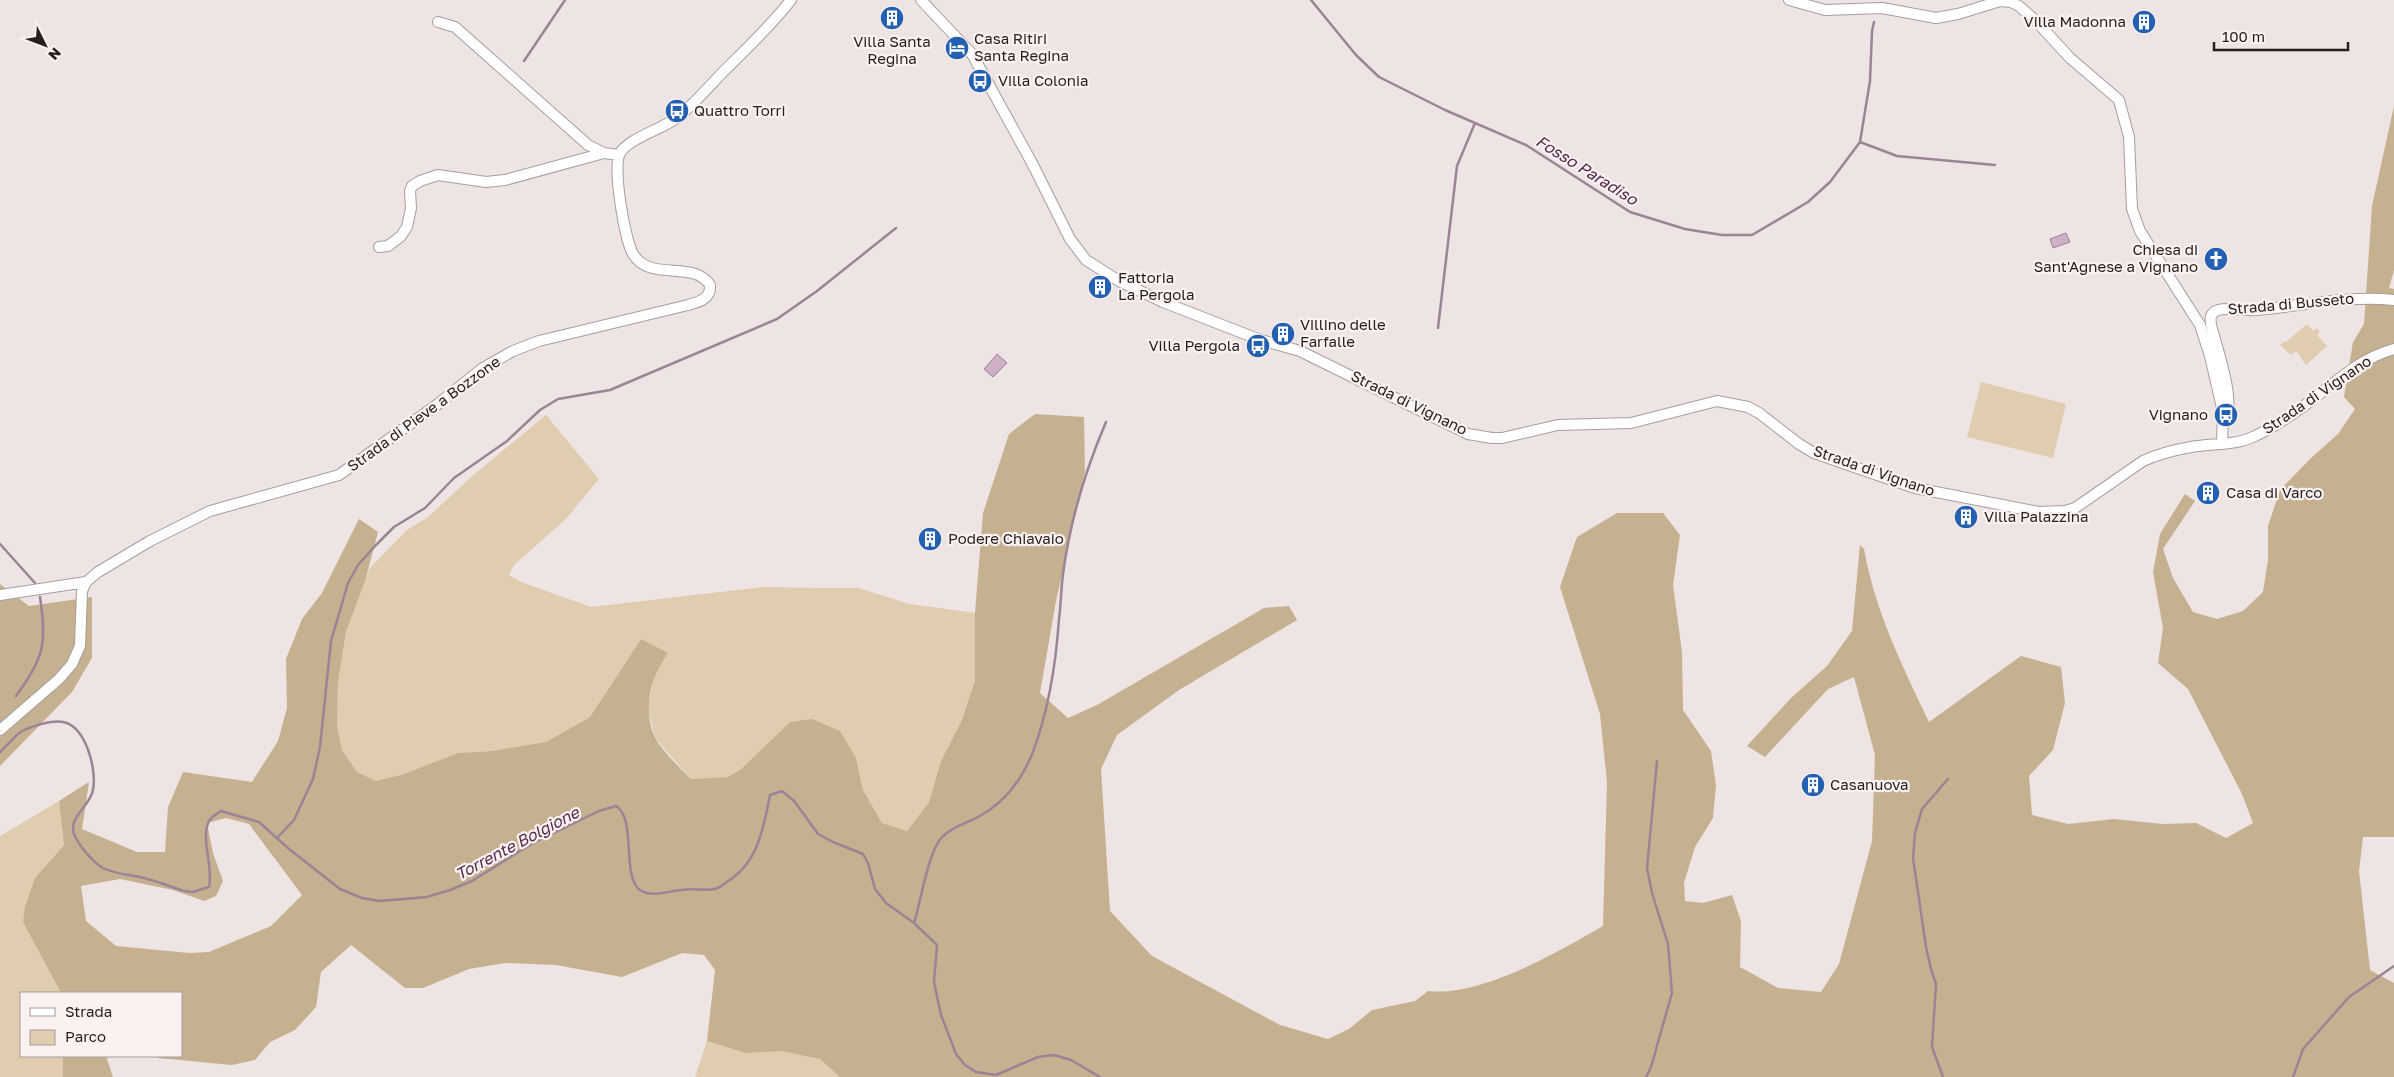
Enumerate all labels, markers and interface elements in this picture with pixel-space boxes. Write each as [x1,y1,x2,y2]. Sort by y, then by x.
building icon: Villa Santa Regina [879,5,905,31]
building icon: Villa Madonna [2131,9,2157,35]
place label: Villa Madonna [2024,12,2126,30]
north arrow [20,20,70,70]
scale bar [2214,20,2348,52]
text: 100 m [2222,27,2265,45]
place label: Casa Ritiri Santa Regina [974,29,1069,64]
place label: Villa Santa Regina [853,32,931,67]
hotel icon: Casa Ritiri Santa Regina [944,35,970,61]
text: N [45,44,65,64]
bus stop icon: Villa Colonia [967,68,993,94]
place label: Villa Colonia [998,71,1088,89]
bus stop icon: Quattro Torri [664,98,690,124]
place label: Quattro Torri [694,101,785,119]
water label: Fosso Paradiso [1532,131,1643,210]
place label: Chiesa di Sant'Agnese a Vignano [2034,240,2198,275]
church icon: Chiesa di Sant'Agnese a Vignano [2203,246,2229,272]
place label: Fattoria La Pergola [1118,268,1195,303]
building icon: Fattoria La Pergola [1087,274,1113,300]
street label: Strada di Busseto [2227,289,2355,317]
place label: Villino delle Farfalle [1300,315,1386,350]
building icon: Villino delle Farfalle [1270,321,1296,347]
bus stop icon: Villa Pergola [1245,333,1271,359]
place label: Villa Pergola [1149,336,1240,354]
street label: Strada di Vignano [2259,351,2374,437]
street label: Strada di Pieve a Bozzone [344,352,504,475]
street label: Strada di Vignano [1348,366,1471,438]
bus stop icon: Vignano [2213,402,2239,428]
place label: Vignano [2149,405,2208,423]
street label: Strada di Vignano [1811,441,1937,499]
building icon: Casa di Varco [2195,480,2221,506]
place label: Casa di Varco [2226,483,2322,501]
building icon: Villa Palazzina [1953,504,1979,530]
place label: Villa Palazzina [1984,507,2089,525]
building icon: Podere Chiavaio [917,526,943,552]
place label: Podere Chiavaio [948,529,1064,547]
building icon: Casanuova [1800,772,1826,798]
place label: Casanuova [1830,775,1909,793]
water label: Torrente Bolgione [452,801,584,884]
legend [20,992,182,1057]
text: Strada [65,1002,112,1020]
text: Parco [65,1027,106,1045]

